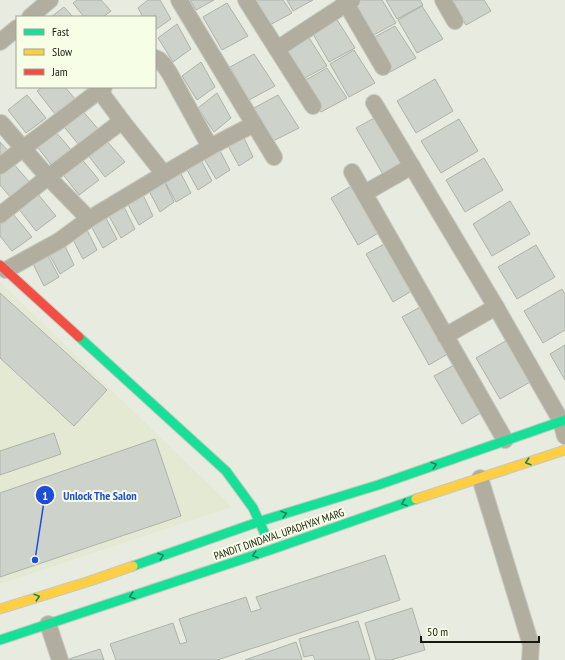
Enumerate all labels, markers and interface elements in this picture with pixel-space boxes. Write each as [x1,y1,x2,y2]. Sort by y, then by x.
legend [16,16,156,88]
text: Fast [52,24,70,39]
text: Slow [52,44,73,59]
text: Jam [51,64,68,79]
one-way arrow [525,458,532,466]
one-way arrow [430,462,437,470]
callout: Unlock The Salon [35,483,145,507]
text: 1 [42,488,48,503]
text: Unlock The Salon [63,488,137,503]
one-way arrow [401,498,408,507]
street label: PANDIT DINDAYAL UPADHYAY MARG [212,505,346,563]
one-way arrow [280,510,287,519]
one-way arrow [252,550,259,559]
one-way arrow [157,552,164,561]
one-way arrow [129,591,136,600]
one-way arrow [34,593,41,602]
scale bar [421,618,539,644]
text: 50 m [427,624,448,639]

